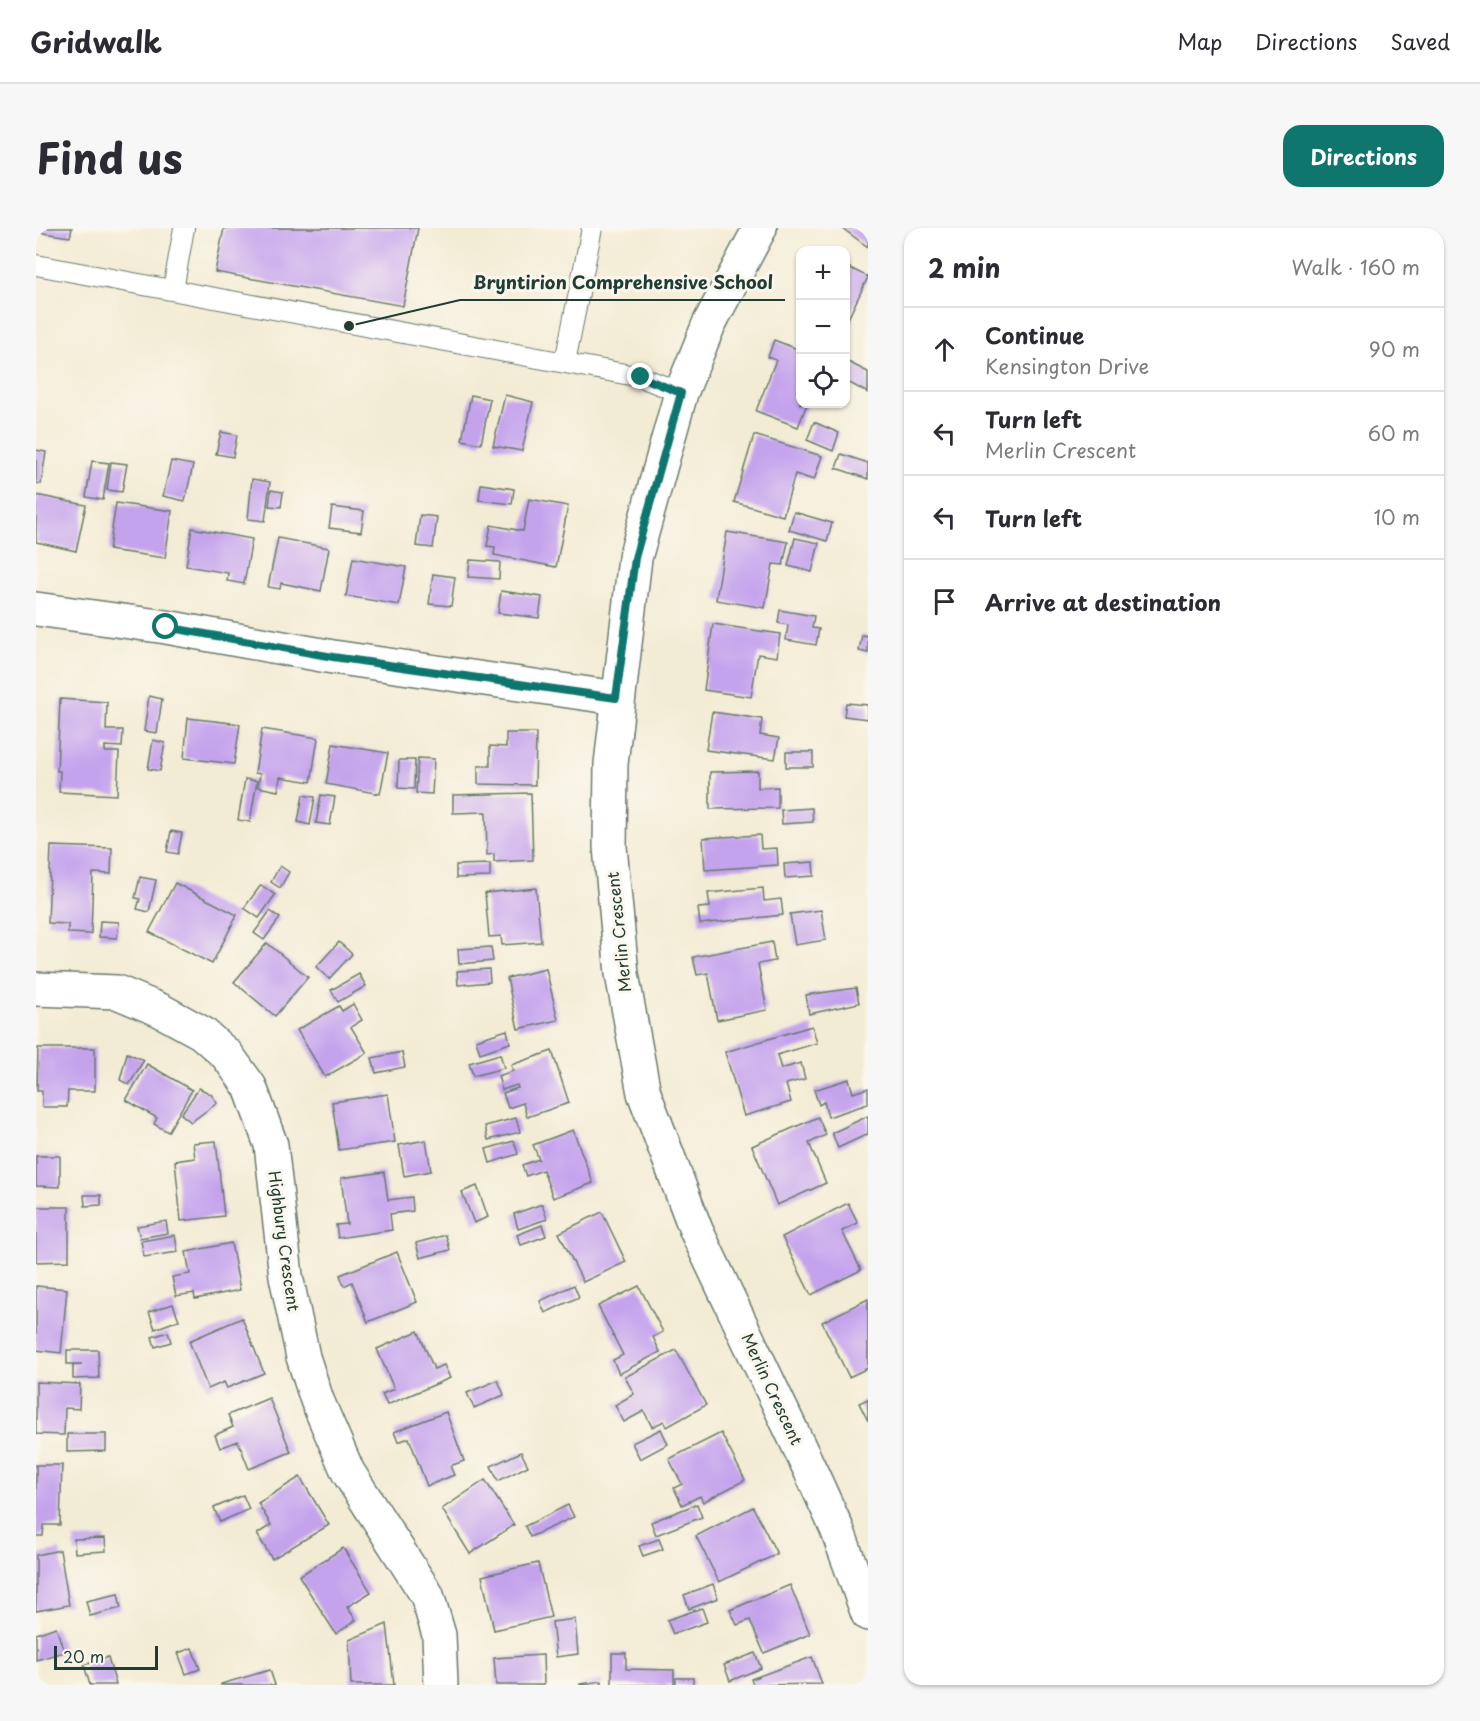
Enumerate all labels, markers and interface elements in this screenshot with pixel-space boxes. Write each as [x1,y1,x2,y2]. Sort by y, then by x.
text: Gridwalk [30,20,162,63]
text: Map [1177,25,1222,57]
text: Directions [1255,25,1357,57]
text: Saved [1390,25,1450,57]
text: Find us [36,125,183,188]
button: Directions [1283,125,1444,187]
map controls [796,246,850,408]
button: + [796,246,850,300]
text: 2 min [928,248,1001,287]
text: Walk · 160 m [1292,252,1420,282]
callout: Bryntirion Comprehensive School [460,264,785,300]
text: Bryntirion Comprehensive School [473,268,773,295]
button: − [796,300,850,354]
text: Continue [985,318,1084,351]
icon: ahead [928,333,961,366]
text: 90 m [1369,334,1420,364]
text: Kensington Drive [985,351,1149,381]
button: locate [796,354,850,408]
route end [627,363,653,389]
text: Turn left [985,402,1082,435]
icon: left [928,417,961,450]
text: 60 m [1368,418,1420,448]
text: Merlin Crescent [985,435,1136,465]
icon: left [928,501,961,534]
text: Turn left [985,501,1082,534]
text: 10 m [1373,502,1420,532]
icon: arrive [928,585,961,618]
text: Arrive at destination [985,585,1221,618]
route start [152,613,178,639]
street label: Merlin Crescent [600,870,636,994]
street label: Highbury Crescent [263,1169,307,1313]
street label: Merlin Crescent [736,1329,810,1449]
scale bar [54,1643,158,1670]
text: 20 m [63,1644,104,1668]

